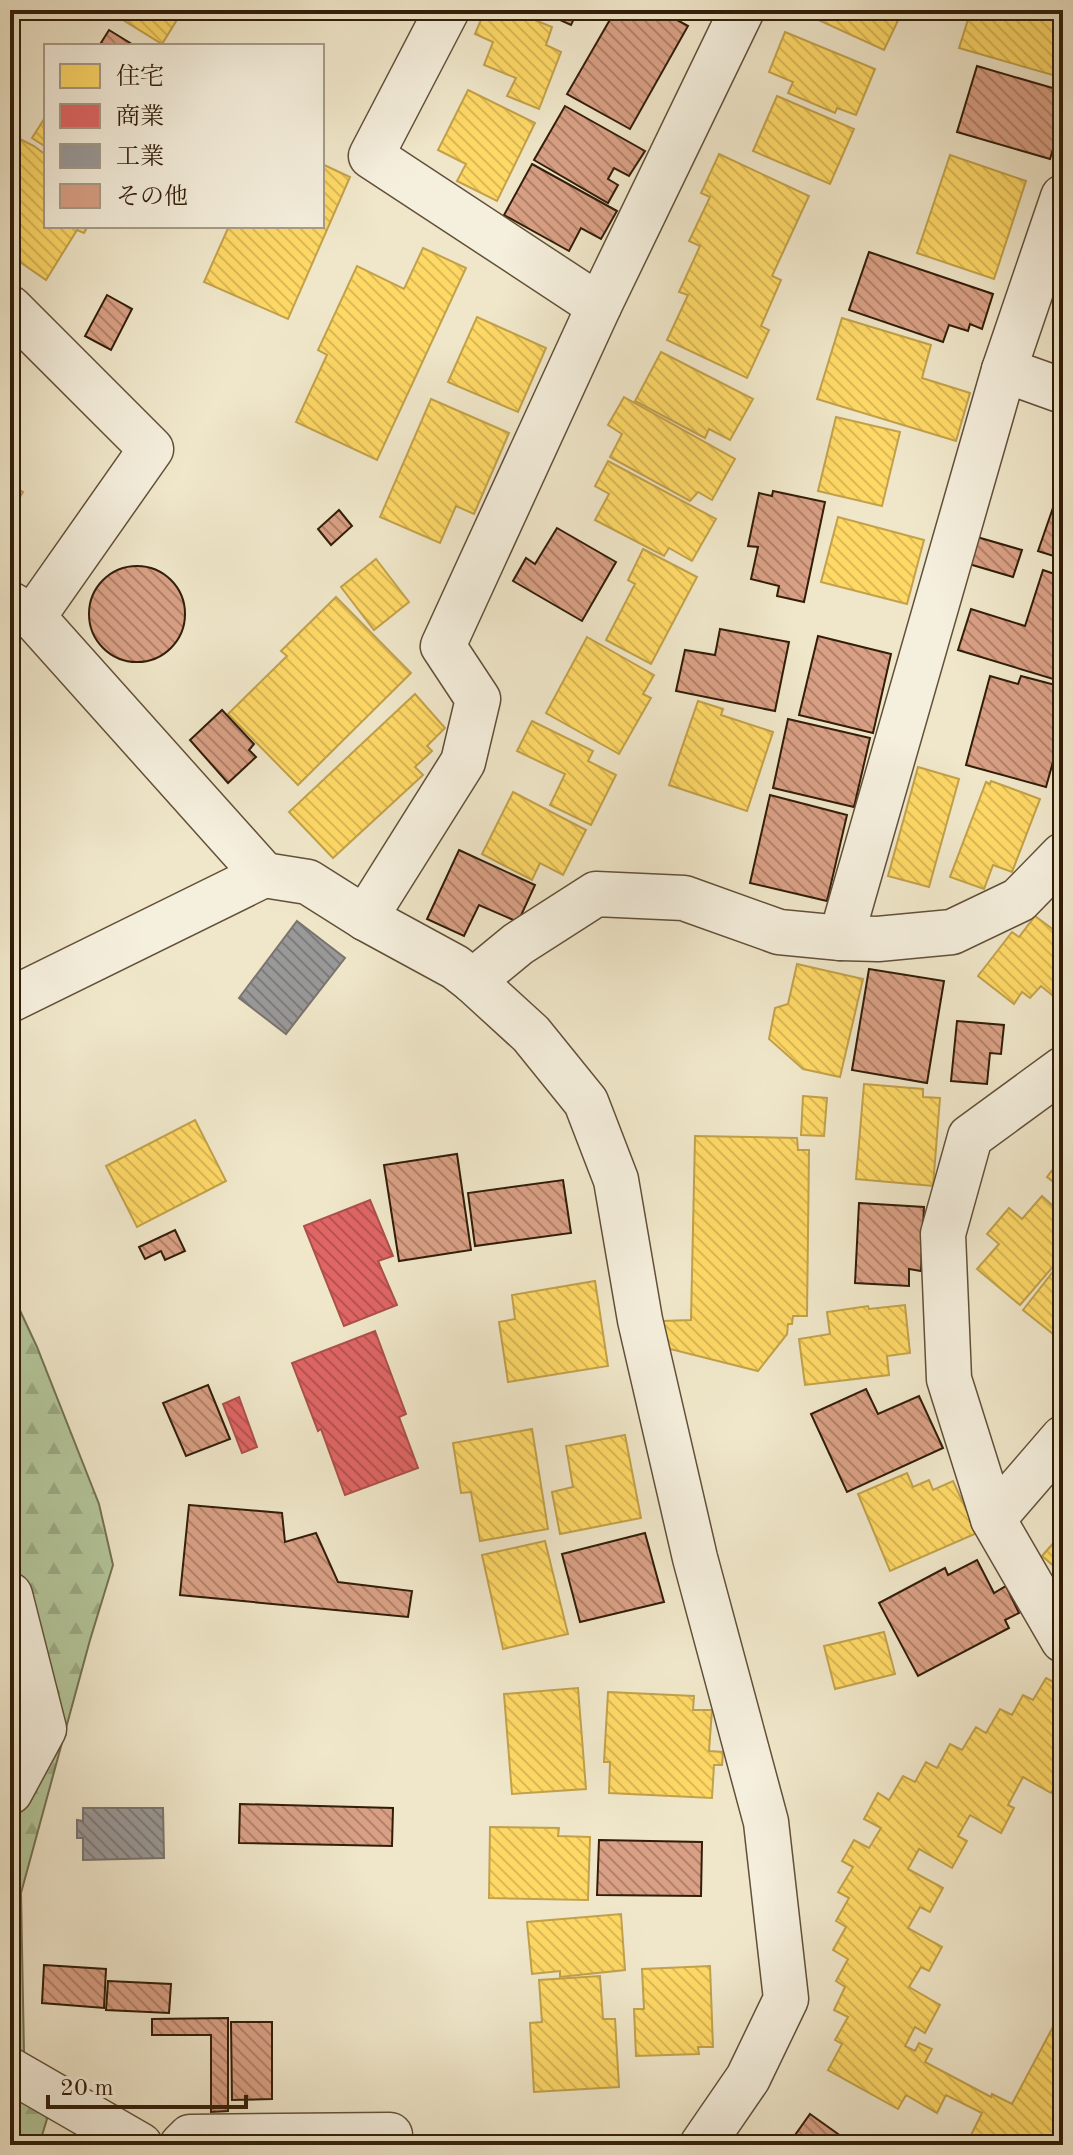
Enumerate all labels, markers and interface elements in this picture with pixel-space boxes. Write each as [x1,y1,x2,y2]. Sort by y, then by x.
legend [44,44,324,228]
text: 住宅 [116,63,164,90]
text: 商業 [116,103,164,130]
text: 工業 [116,143,164,170]
text: その他 [116,183,188,210]
scale bar [48,2059,246,2109]
text: 20 m [60,2077,114,2101]

